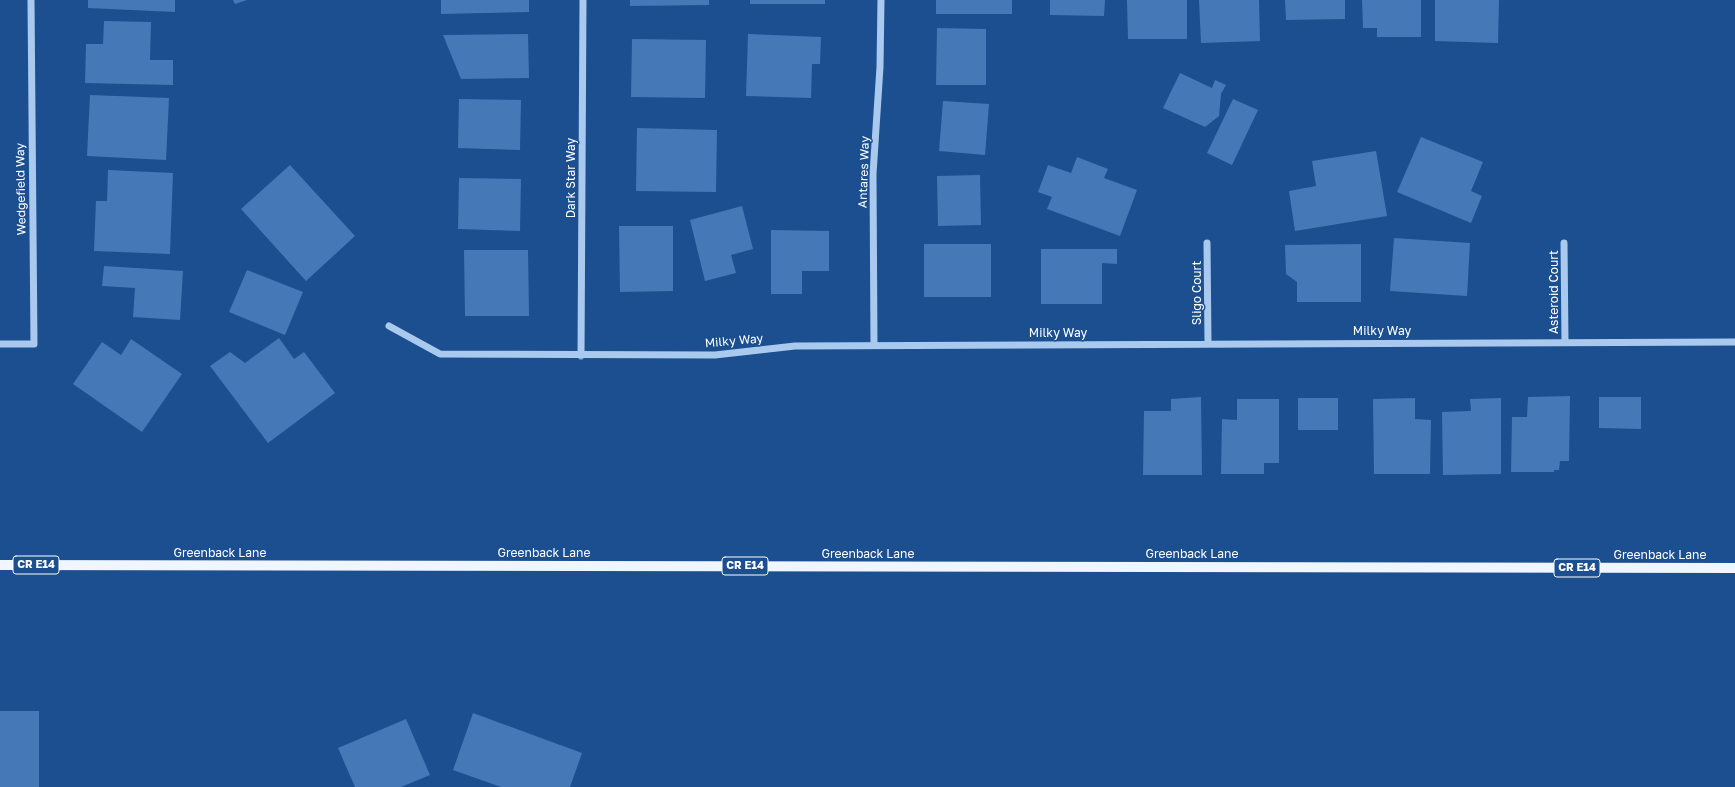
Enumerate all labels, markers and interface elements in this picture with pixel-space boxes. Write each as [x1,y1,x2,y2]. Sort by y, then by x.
street label: Antares Way [856,136,872,208]
street label: Dark Star Way [564,138,578,218]
street label: Wedgefield Way [13,143,29,235]
street label: Asteroid Court [1547,250,1561,334]
street label: Sligo Court [1190,261,1204,325]
street label: Milky Way [1353,324,1411,338]
street label: Milky Way [1029,326,1087,340]
street label: Milky Way [704,331,764,351]
street label: Greenback Lane [174,546,266,560]
street label: Greenback Lane [498,546,590,560]
street label: Greenback Lane [822,547,914,561]
street label: Greenback Lane [1146,547,1238,561]
street label: Greenback Lane [1614,548,1706,562]
road number: CR E14 [13,556,59,574]
road number: CR E14 [722,557,768,575]
road number: CR E14 [1554,559,1600,577]

